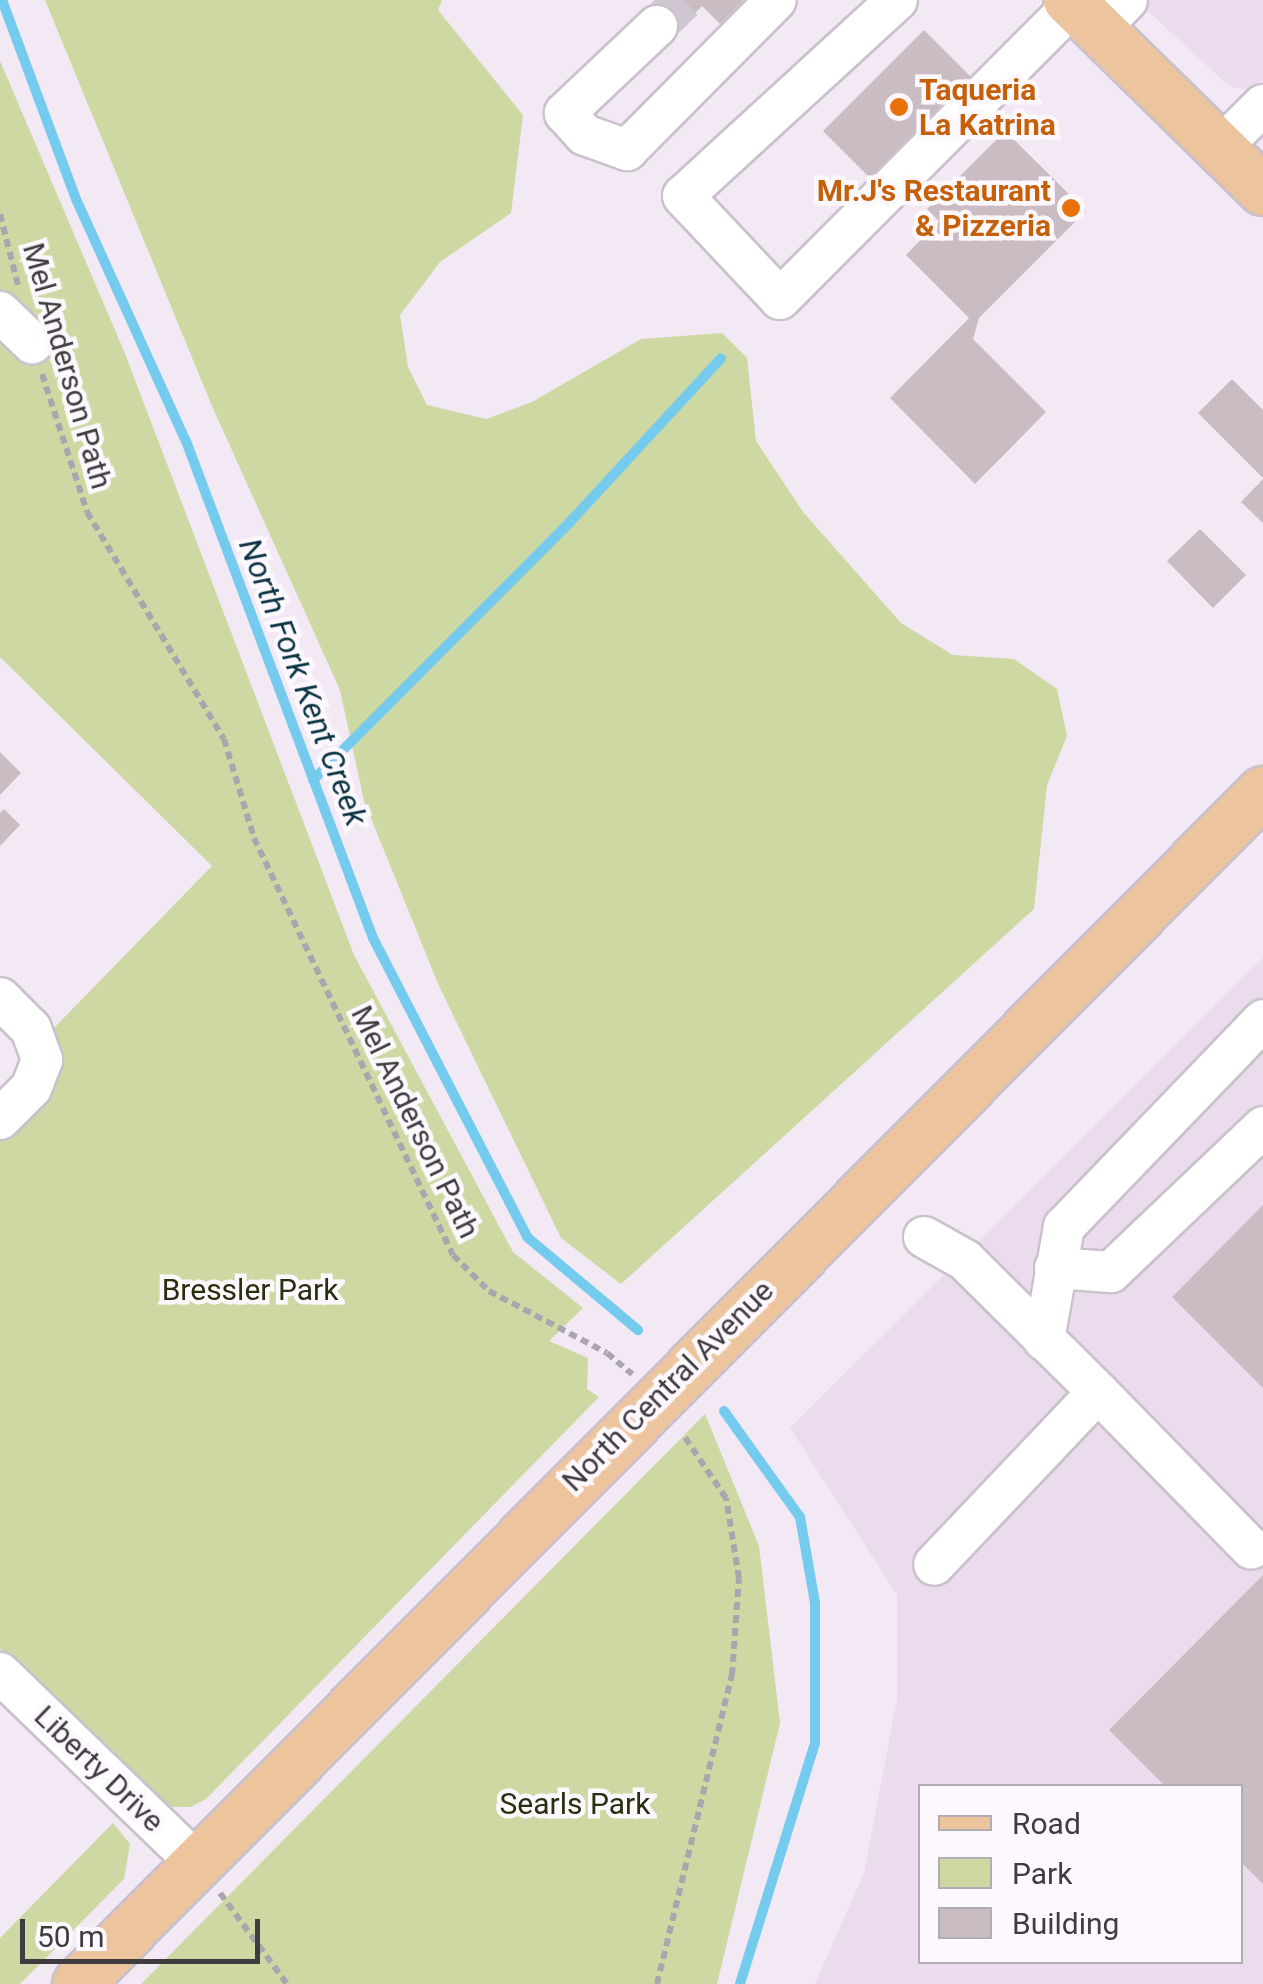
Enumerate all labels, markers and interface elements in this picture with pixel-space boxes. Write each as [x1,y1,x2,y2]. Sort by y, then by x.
place label: Taqueria La Katrina [919,72,1056,142]
marker: Taqueria La Katrina [888,96,910,118]
place label: Mr.J's Restaurant & Pizzeria [817,173,1051,244]
marker: Mr.J's Restaurant & Pizzeria [1060,197,1082,219]
street label: Mel Anderson Path [15,239,119,493]
water label: North Fork Kent Creek [230,533,376,831]
street label: Mel Anderson Path [343,1000,487,1244]
park label: Bressler Park [162,1272,338,1308]
street label: North Central Avenue [555,1273,781,1499]
street label: Liberty Drive [27,1698,171,1840]
legend [918,1784,1243,1964]
park label: Searls Park [500,1786,650,1822]
text: Road [1012,1806,1081,1841]
text: Park [1012,1856,1072,1891]
scale bar [25,1899,265,1961]
text: Building [1012,1906,1119,1941]
text: 50 m [37,1919,104,1954]

